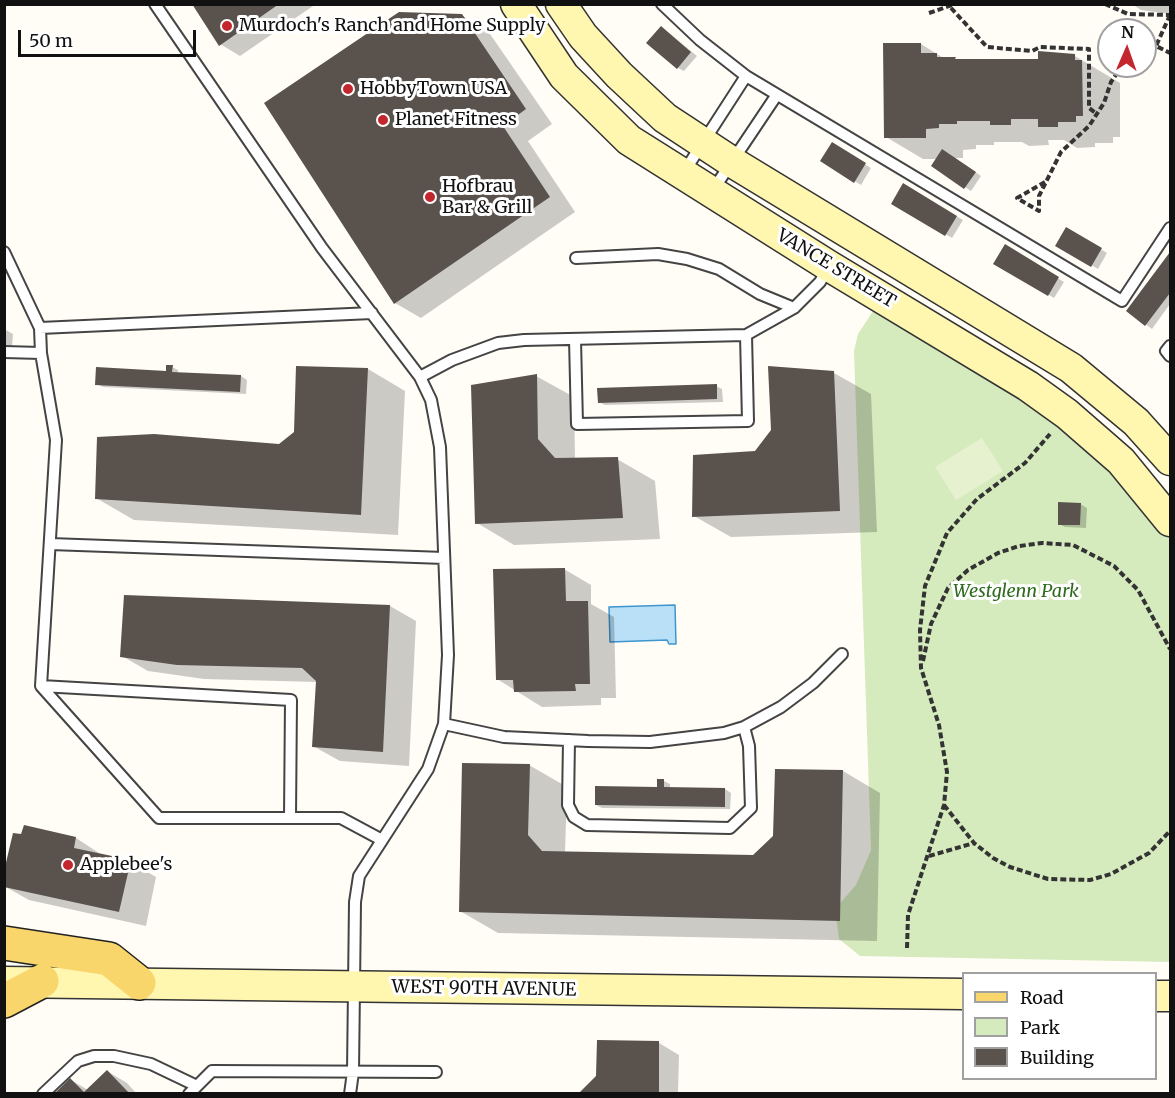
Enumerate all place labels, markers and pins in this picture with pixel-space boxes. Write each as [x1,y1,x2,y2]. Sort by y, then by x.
place label: Murdoch's Ranch and Home Supply [239,15,545,37]
marker: Murdoch's Ranch and Home Supply [220,19,234,33]
place label: HobbyTown USA [360,78,507,100]
marker: HobbyTown USA [341,82,355,96]
place label: Planet Fitness [395,109,517,131]
marker: Planet Fitness [376,113,390,127]
place label: Hofbrau Bar & Grill [442,176,532,219]
marker: Hofbrau Bar & Grill [423,190,437,204]
place label: Applebee's [80,854,172,876]
marker: Applebee's [61,858,75,872]

